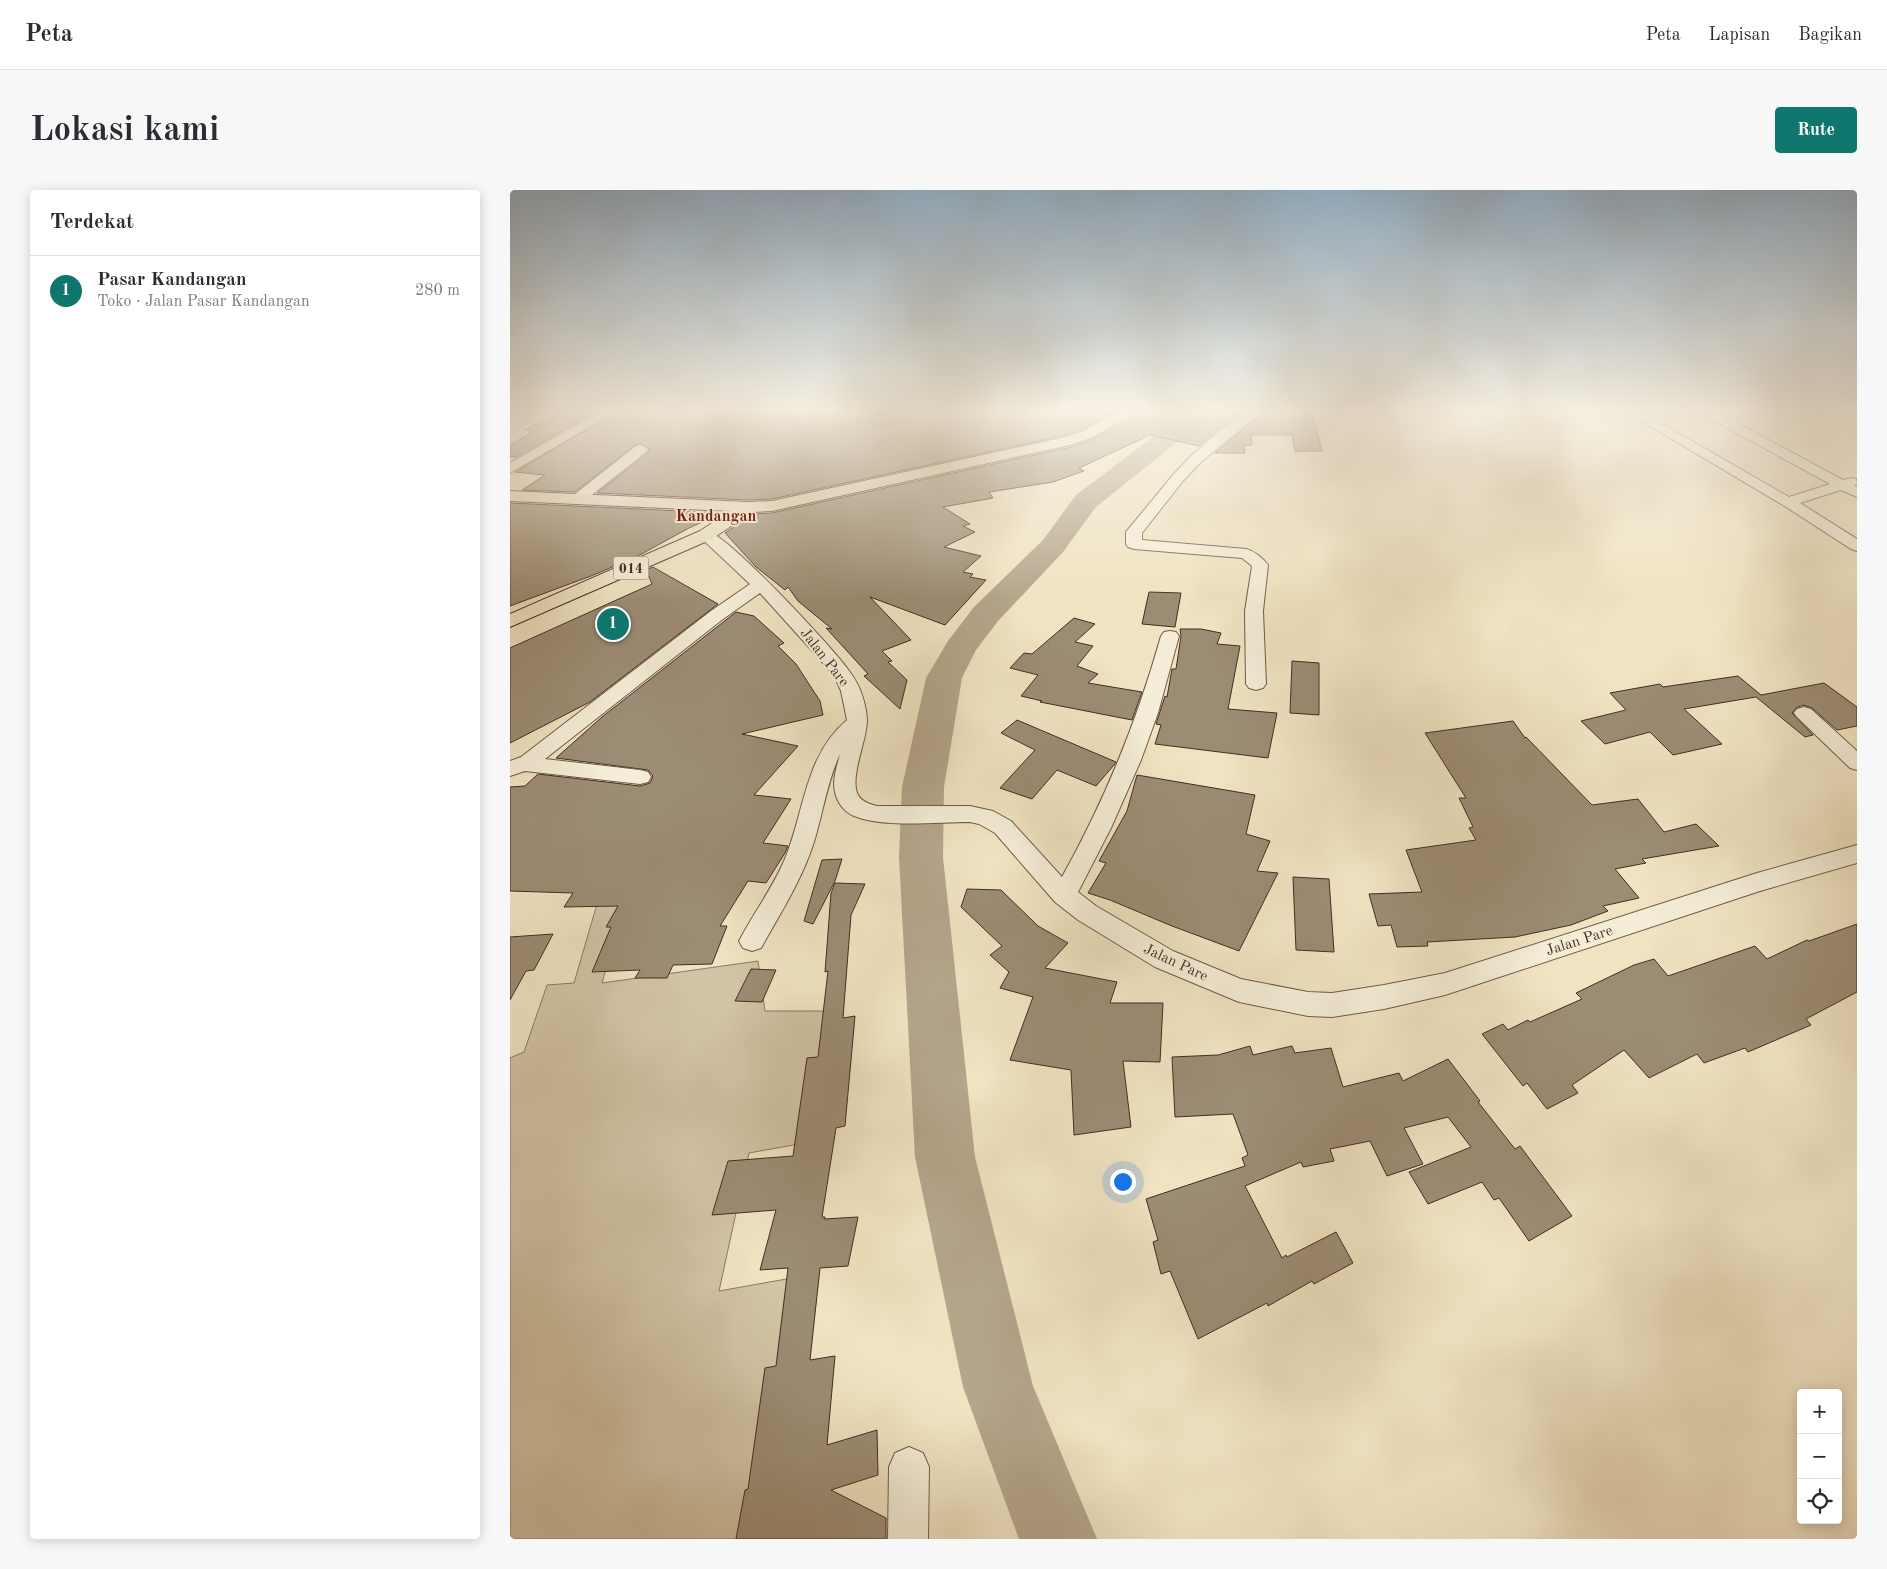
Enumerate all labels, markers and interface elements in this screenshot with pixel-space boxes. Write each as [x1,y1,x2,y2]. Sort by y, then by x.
text: Peta [25,23,73,47]
text: Peta [1646,26,1681,44]
text: Lapisan [1709,26,1770,44]
text: Bagikan [1798,26,1862,44]
button: Rute [1775,107,1857,153]
text: Lokasi kami [30,113,219,148]
text: Terdekat [50,212,134,233]
text: Pasar Kandangan [97,271,247,290]
text: 1 [61,283,71,299]
text: 280 m [415,283,460,299]
text: Toko · Jalan Pasar Kandangan [97,294,310,310]
district label: Kandangan [676,509,757,525]
road number: 014 [614,556,648,579]
pin: 1 [597,605,629,643]
street label: Jalan Pare [797,626,851,690]
street label: Jalan Pare [1544,924,1615,959]
street label: Jalan Pare [1141,942,1210,985]
your location [1110,1169,1136,1195]
map controls [1797,1389,1842,1524]
button: + [1797,1389,1842,1434]
button: − [1797,1434,1842,1479]
button: locate [1797,1479,1842,1524]

